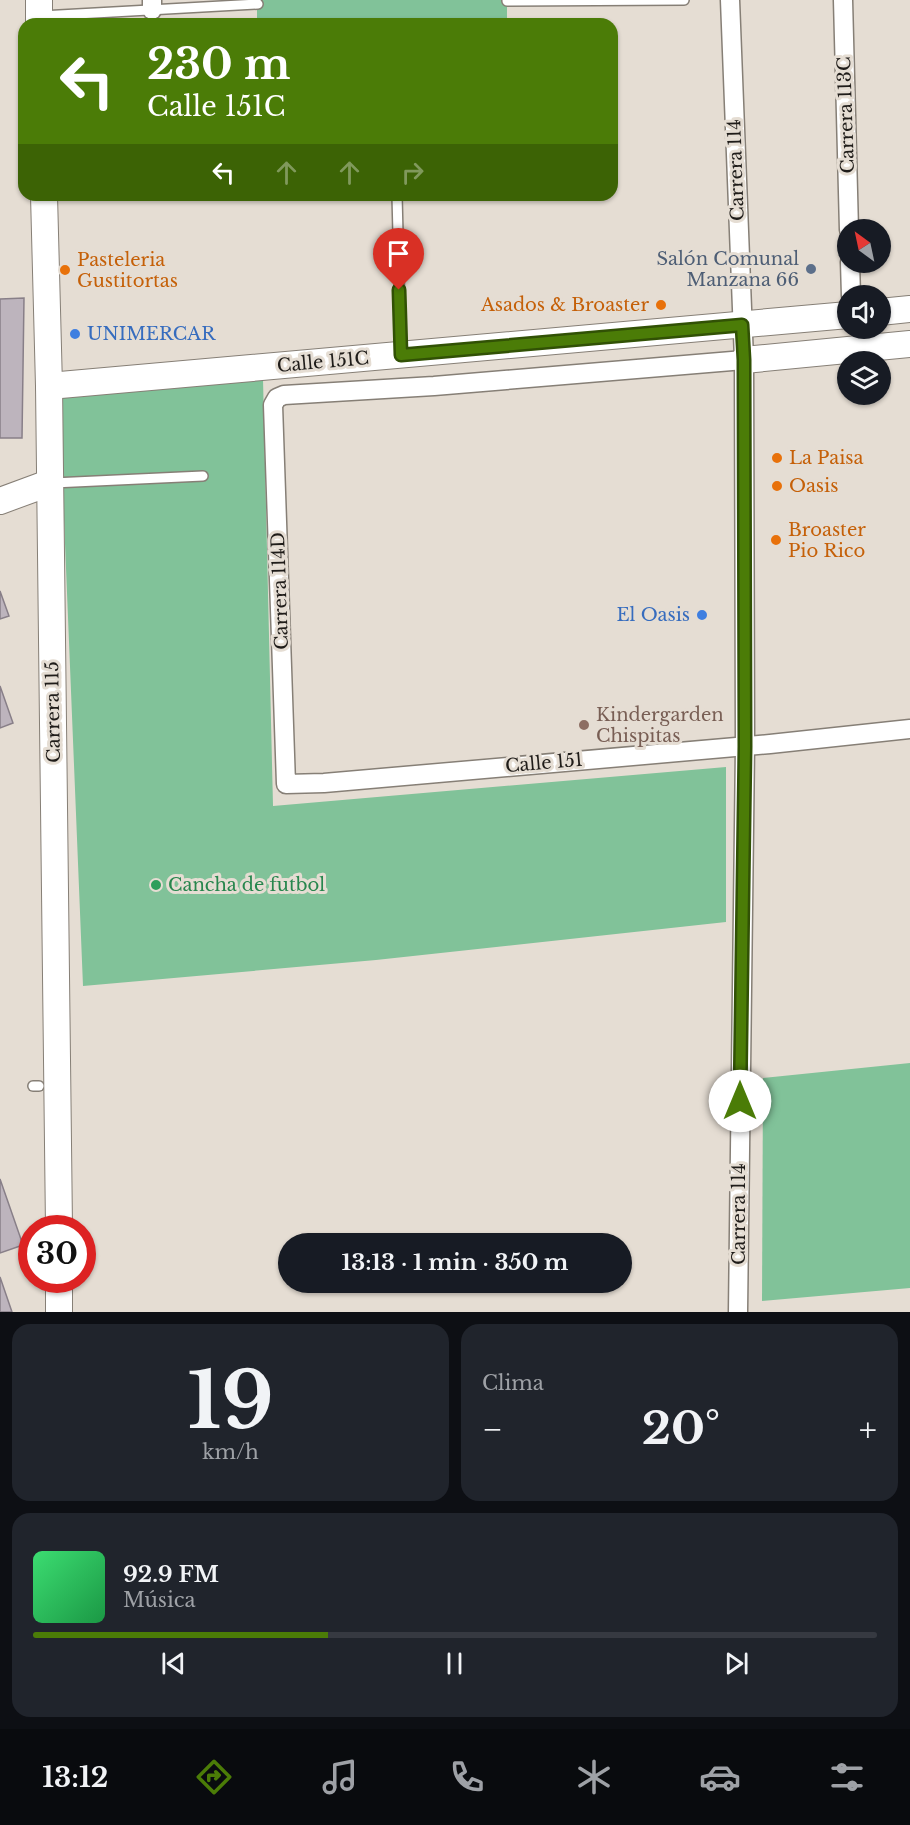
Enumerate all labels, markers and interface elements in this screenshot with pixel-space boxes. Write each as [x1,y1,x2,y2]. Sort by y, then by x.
text: 230 m [147,38,290,90]
icon: left [48,42,126,120]
street label: Carrera 113C [833,56,859,174]
text: Calle 151C [147,90,285,123]
street label: Carrera 114 [723,119,749,221]
icon: left [207,156,240,189]
icon: ahead [270,156,303,189]
icon: ahead [333,156,366,189]
icon: right [396,156,429,189]
north arrow [837,219,891,273]
map controls [837,219,891,405]
pin [373,228,424,290]
icon: arrive [382,237,415,270]
place label: Salón Comunal Manzana 66 [656,248,799,291]
place label: Pasteleria Gustitortas [77,249,178,292]
marker: Salón Comunal Manzana 66 [804,262,818,276]
marker: Pasteleria Gustitortas [58,263,72,277]
button: sound [837,285,891,339]
place label: Asados & Broaster [480,294,649,316]
marker: Asados & Broaster [654,298,668,312]
place label: UNIMERCAR [87,323,216,345]
marker: UNIMERCAR [68,327,82,341]
street label: Calle 151C [276,347,370,377]
button: layers [837,351,891,405]
place label: La Paisa [789,447,863,469]
marker: La Paisa [770,451,784,465]
place label: Oasis [789,475,838,497]
marker: Oasis [770,479,784,493]
place label: Broaster Pio Rico [788,519,866,562]
street label: Carrera 114D [267,532,293,650]
marker: Broaster Pio Rico [769,533,783,547]
place label: El Oasis [617,604,690,626]
marker: El Oasis [695,608,709,622]
street label: Carrera 115 [41,661,65,763]
place label: Kindergarden Chispitas [596,704,724,747]
marker: Kindergarden Chispitas [577,718,591,732]
street label: Calle 151 [504,749,584,777]
place label: Cancha de futbol [168,874,325,896]
marker: Cancha de futbol [149,878,163,892]
position arrow [708,1069,772,1133]
street label: Carrera 114 [728,1163,750,1265]
speed limit sign: 30 [18,1215,96,1293]
text: 13:13 · 1 min · 350 m [342,1249,568,1276]
text: 19 [187,1352,274,1449]
text: Clima [482,1371,544,1395]
text: 20° [642,1400,720,1456]
text: − [482,1409,503,1450]
text: + [859,1409,877,1450]
text: km/h [202,1440,259,1464]
text: 92.9 FM [123,1561,219,1588]
text: Música [123,1588,196,1612]
icon: previous [157,1647,190,1680]
icon: pause [438,1647,471,1680]
icon: next [720,1647,753,1680]
icon: directions [193,1756,235,1798]
icon: music [319,1756,361,1798]
icon: phone [446,1756,488,1798]
icon: climate [573,1756,615,1798]
icon: car [699,1756,741,1798]
icon: filters [826,1756,868,1798]
text: 13:12 [42,1761,108,1794]

